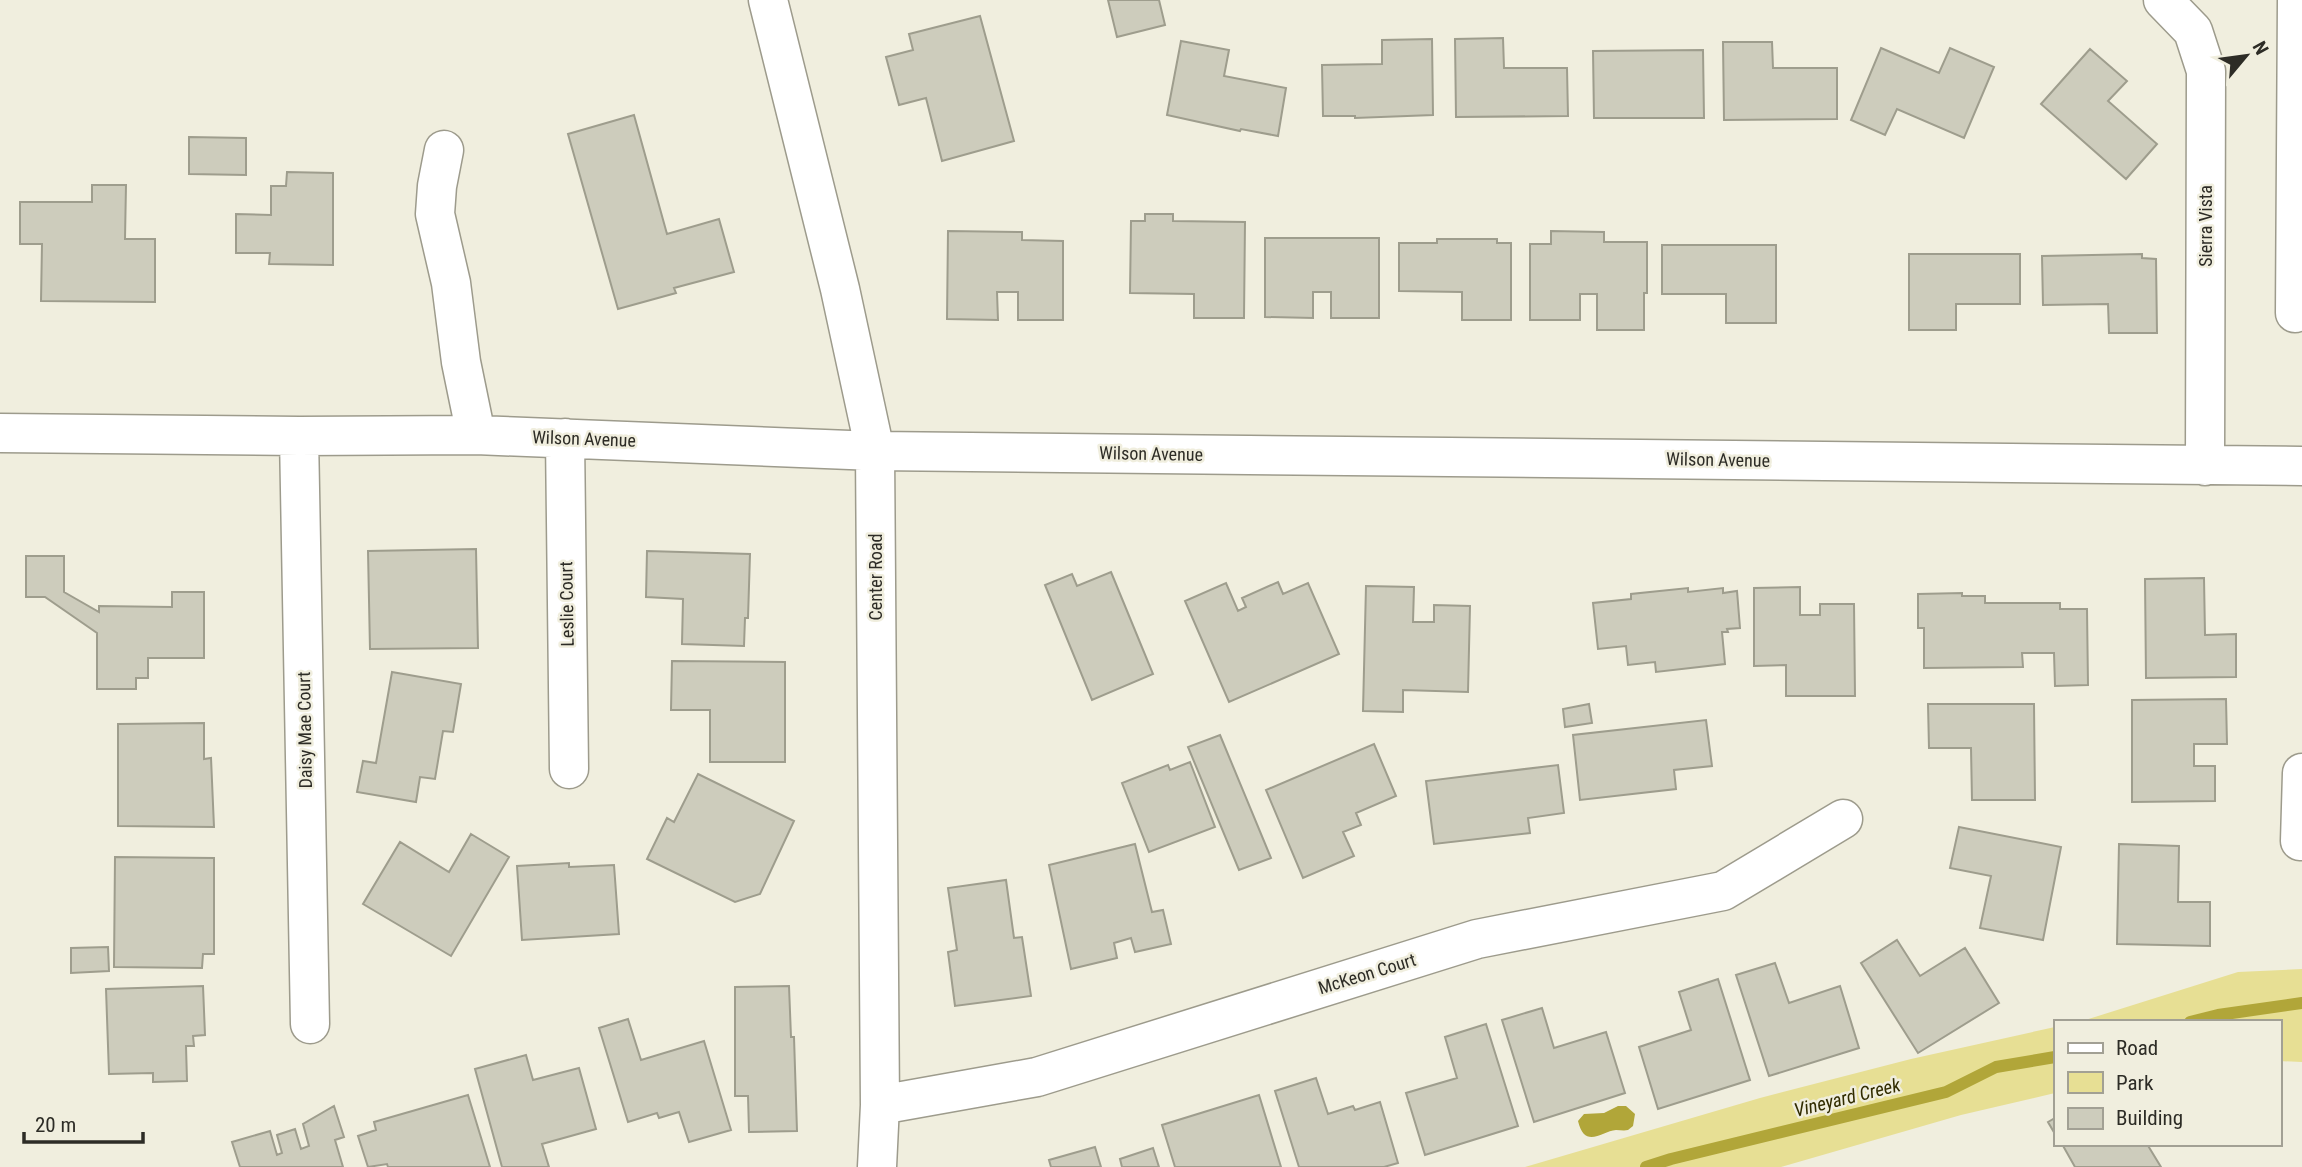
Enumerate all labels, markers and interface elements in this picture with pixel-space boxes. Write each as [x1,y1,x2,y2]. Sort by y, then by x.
north arrow [2211,21,2281,91]
text: N [2248,37,2273,59]
street label: Sierra Vista [2195,185,2216,267]
street label: Wilson Avenue [532,426,636,451]
street label: Wilson Avenue [1099,442,1203,465]
street label: Wilson Avenue [1666,448,1770,471]
street label: Center Road [865,534,886,620]
street label: Leslie Court [555,561,578,647]
street label: Daisy Mae Court [293,671,316,789]
street label: McKeon Court [1315,949,1418,998]
legend [2054,1020,2281,1146]
text: Road [2116,1036,2158,1060]
text: Park [2116,1071,2154,1095]
water label: Vineyard Creek [1792,1073,1903,1122]
scale bar [24,1100,144,1144]
text: Building [2116,1106,2183,1130]
text: 20 m [35,1113,76,1137]

